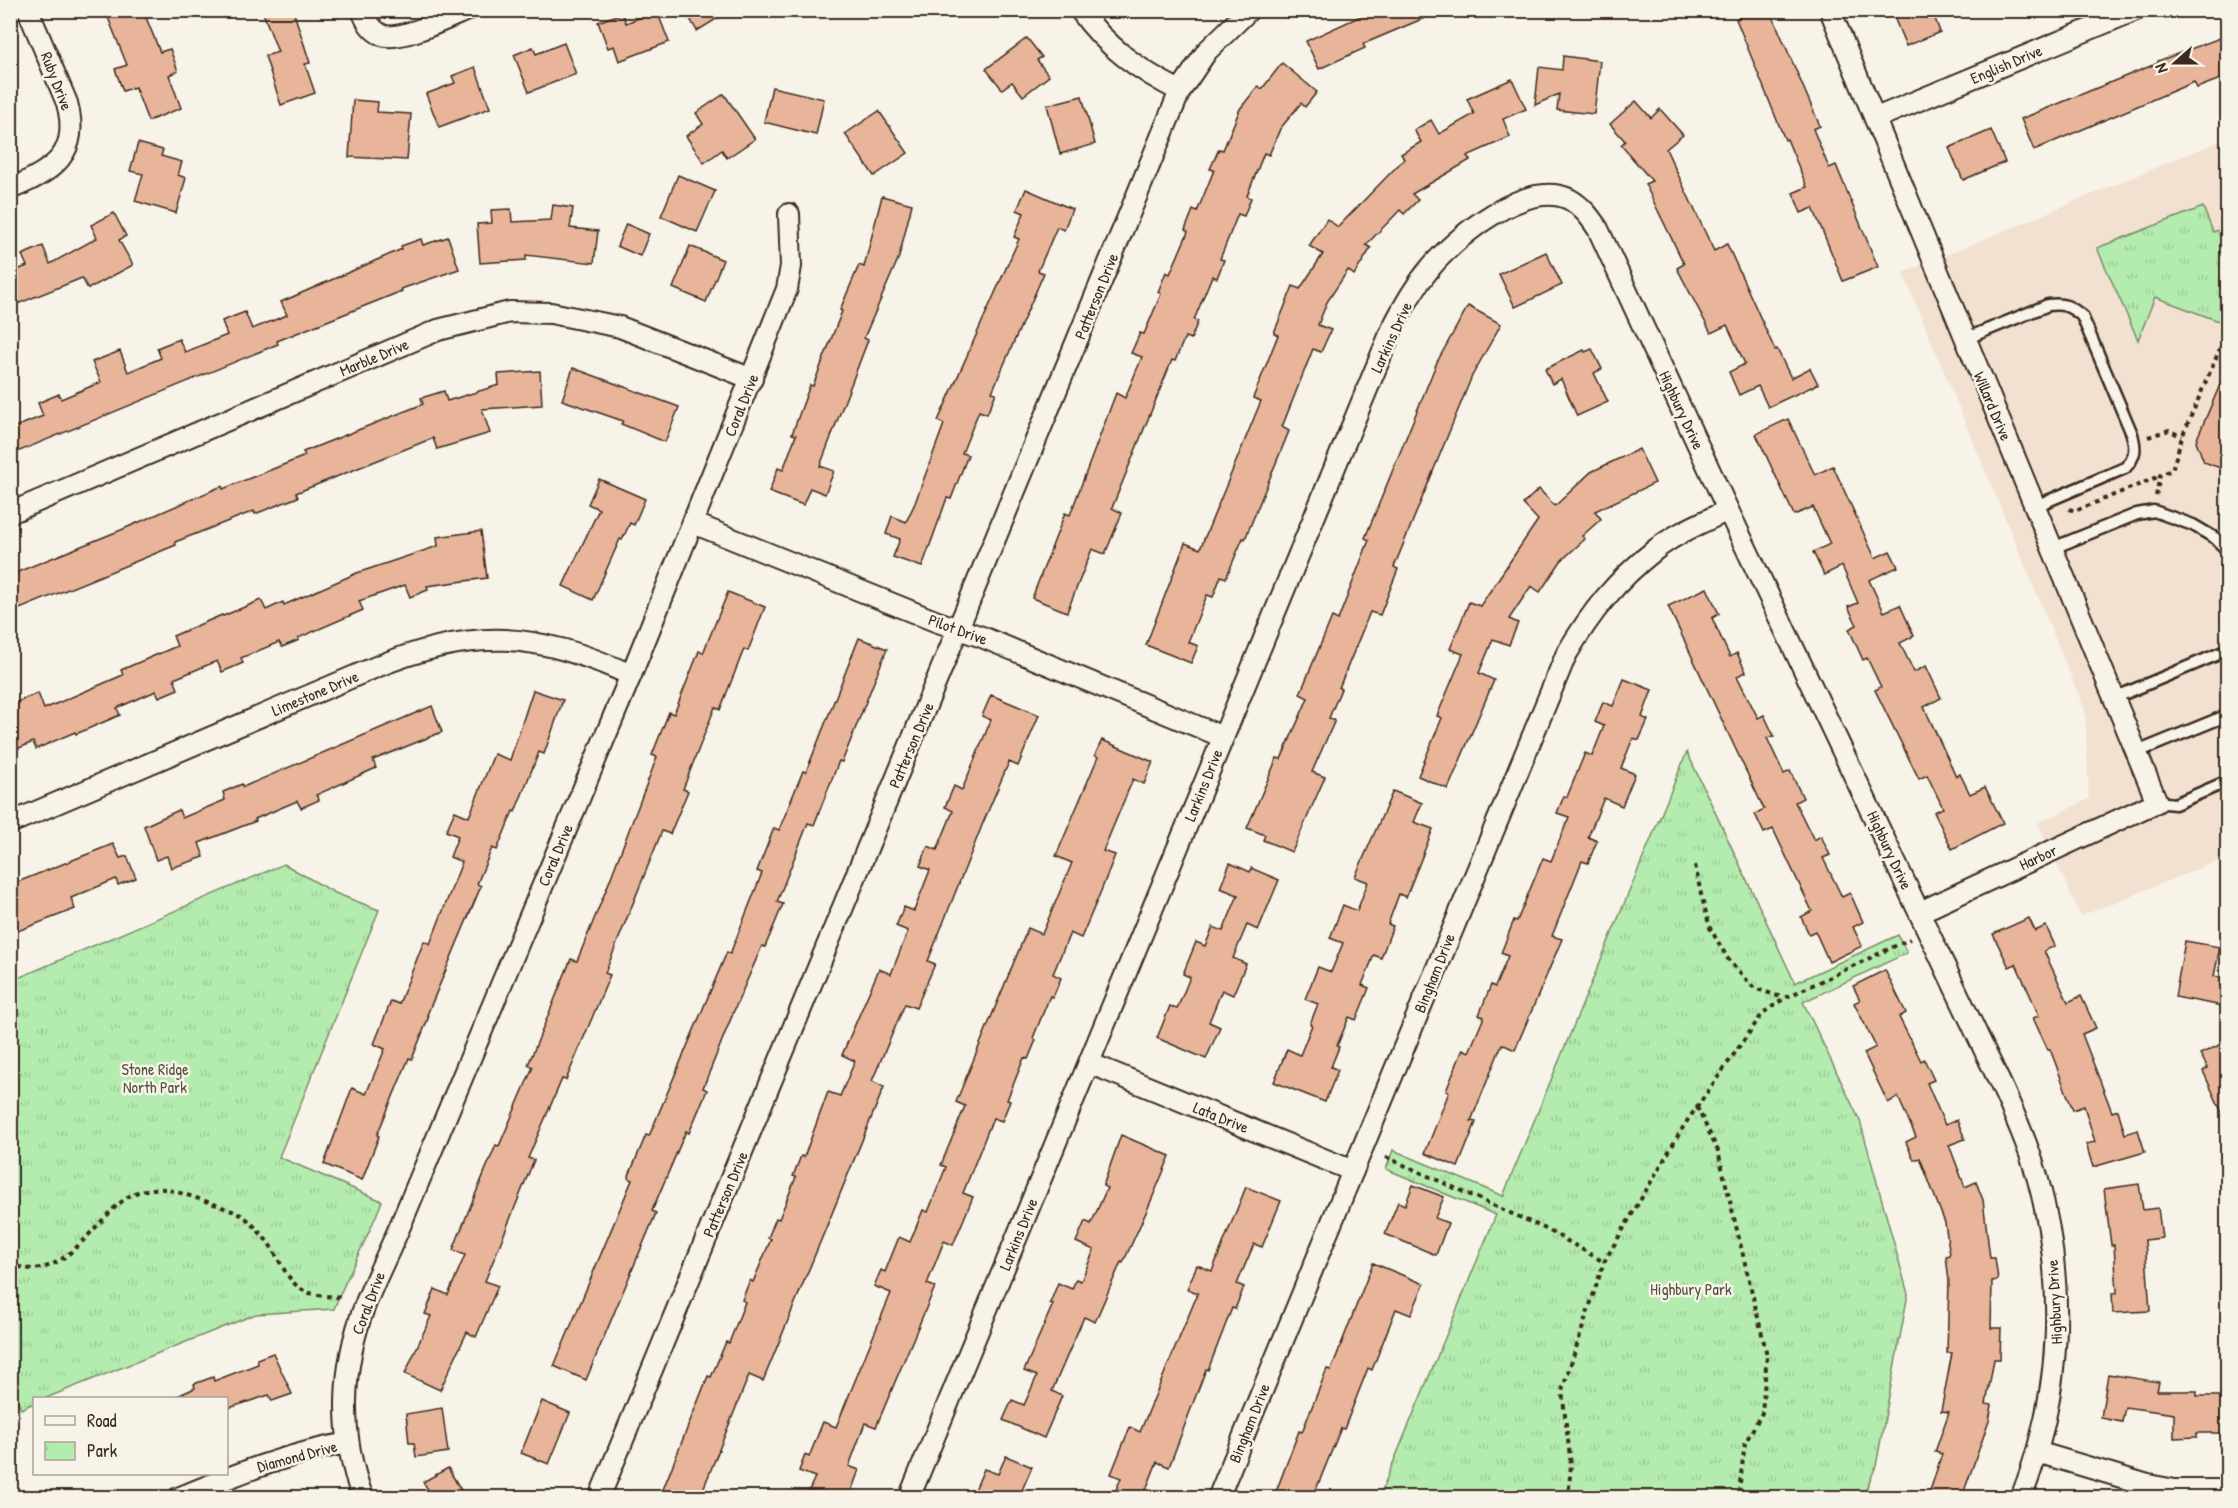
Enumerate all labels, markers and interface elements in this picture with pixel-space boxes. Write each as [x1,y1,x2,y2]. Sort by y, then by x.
north arrow [2145,33,2205,93]
street label: English Drive [1967,39,2046,89]
street label: Ruby Drive [36,49,78,114]
text: N [2149,60,2173,76]
street label: Patterson Drive [1069,249,1124,342]
street label: Larkins Drive [1365,297,1417,376]
street label: Marble Drive [336,332,412,381]
street label: Highbury Drive [1654,367,1710,454]
street label: Willard Drive [1969,368,2018,444]
street label: Coral Drive [718,370,764,440]
street label: Pilot Drive [925,608,991,650]
street label: Limestone Drive [268,665,362,721]
street label: Patterson Drive [883,698,939,791]
street label: Larkins Drive [1179,745,1228,824]
street label: Highbury Drive [1862,807,1918,894]
street label: Coral Drive [532,820,578,890]
street label: Harbor [2016,839,2060,875]
street label: Bingham Drive [1408,929,1460,1016]
park label: Stone Ridge North Park [121,1058,189,1098]
street label: Lata Drive [1190,1096,1252,1138]
street label: Patterson Drive [697,1147,753,1240]
street label: Larkins Drive [994,1194,1043,1273]
street label: Highbury Drive [2041,1259,2067,1345]
street label: Coral Drive [346,1268,390,1338]
park label: Highbury Park [1650,1278,1732,1300]
street label: Bingham Drive [1223,1379,1275,1466]
legend [33,1397,228,1475]
text: Road [87,1408,117,1433]
street label: Diamond Drive [255,1435,340,1477]
text: Park [87,1438,118,1463]

